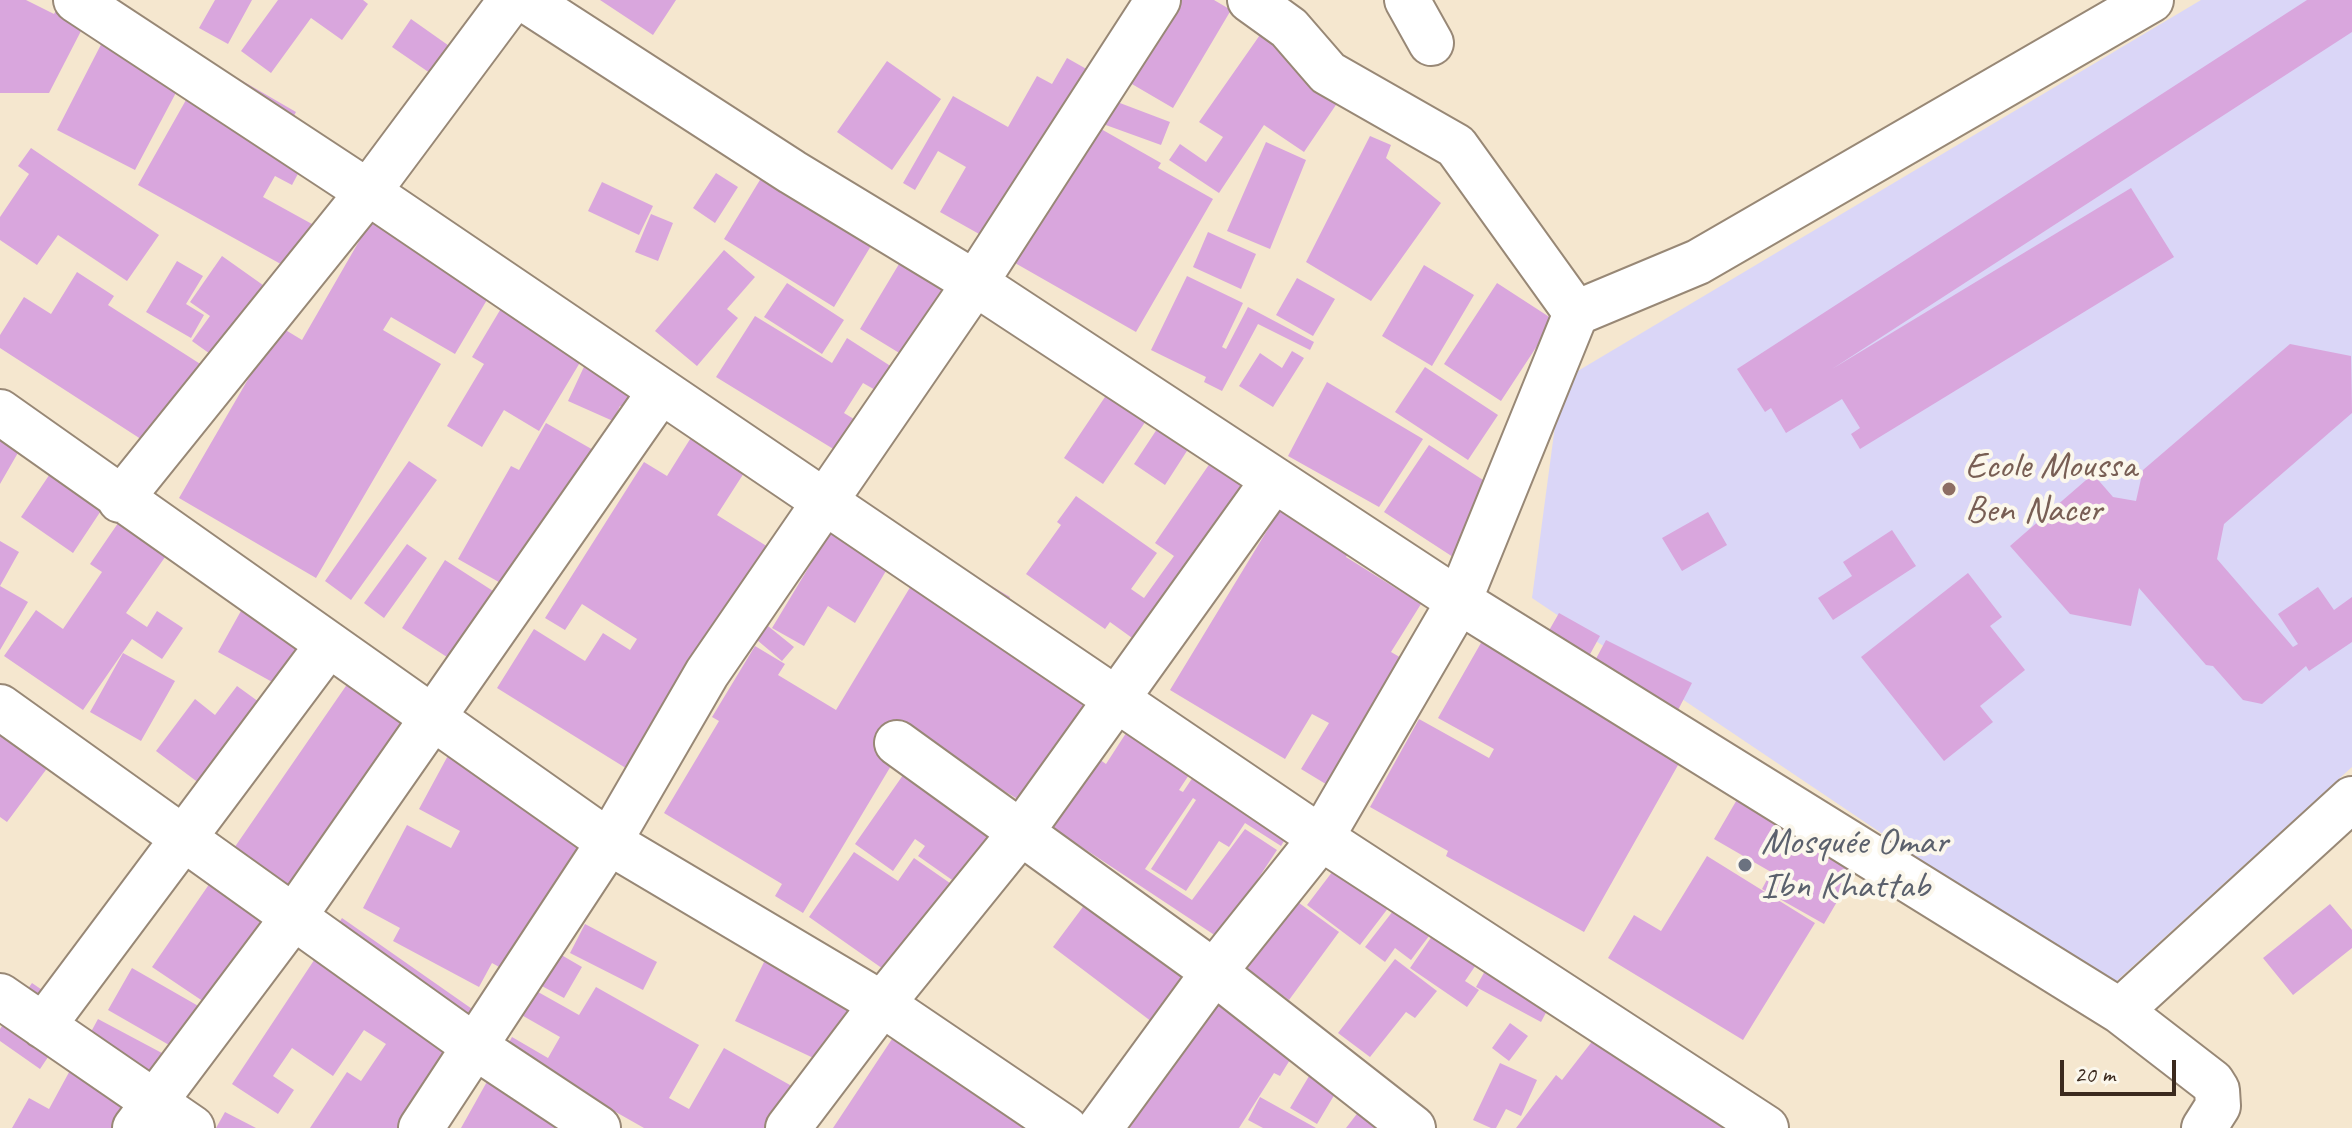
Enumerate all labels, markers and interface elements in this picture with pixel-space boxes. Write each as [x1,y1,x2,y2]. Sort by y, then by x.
place label: Ecole Moussa Ben Nacer [1965,444,2136,534]
marker: Ecole Moussa Ben Nacer [1940,480,1958,498]
place label: Mosquée Omar Ibn Khattab [1761,820,1948,910]
marker: Mosquée Omar Ibn Khattab [1736,856,1754,874]
scale bar [2064,1044,2180,1094]
text: 20 m [2074,1059,2115,1089]

